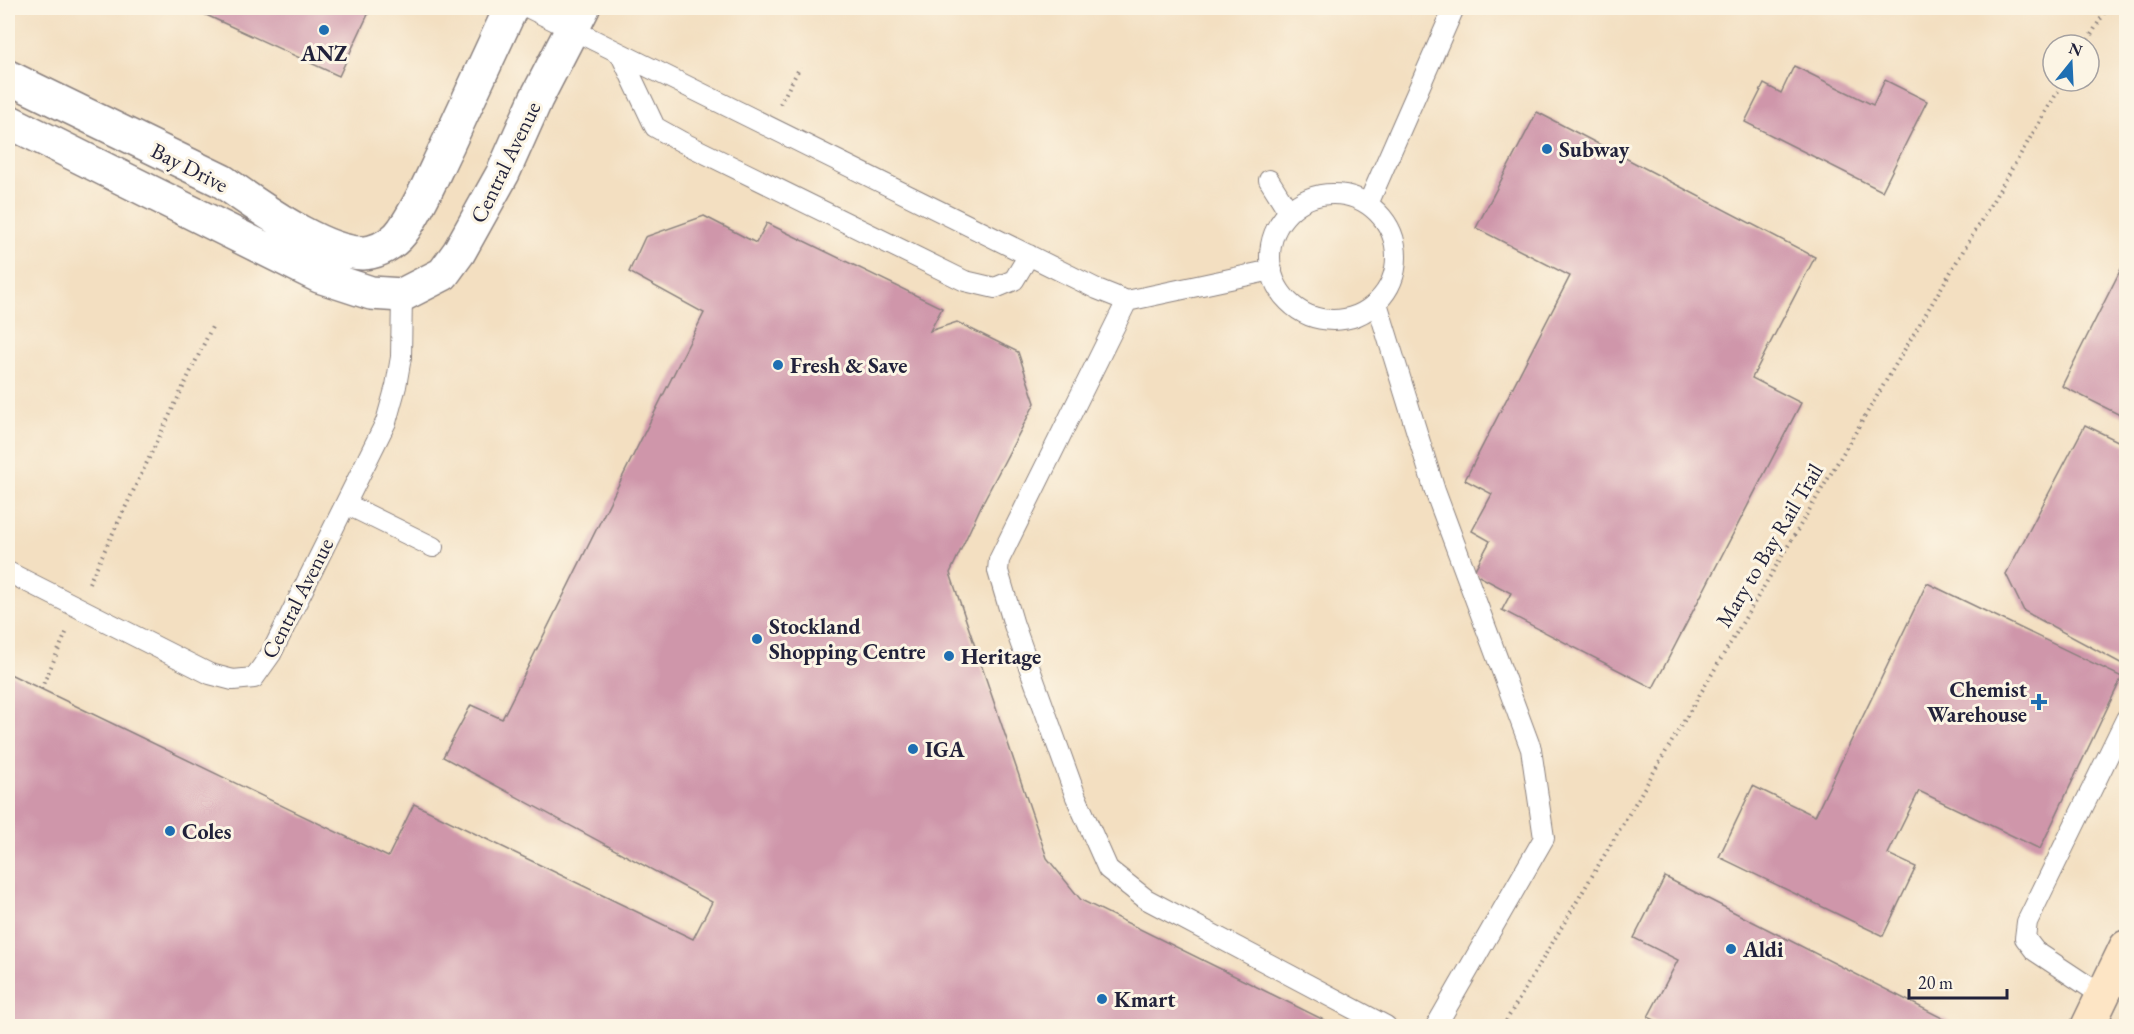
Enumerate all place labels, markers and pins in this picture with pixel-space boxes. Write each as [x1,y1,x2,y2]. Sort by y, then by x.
marker: ANZ [317,23,331,37]
place label: ANZ [300,39,347,68]
place label: Subway [1559,135,1630,164]
marker: Subway [1540,142,1554,156]
place label: Fresh & Save [790,351,907,380]
marker: Fresh & Save [771,358,785,372]
place label: Stockland Shopping Centre [769,612,926,666]
marker: Stockland Shopping Centre [750,632,764,646]
place label: Heritage [961,642,1041,671]
marker: Heritage [942,649,956,663]
place label: Chemist Warehouse [1927,675,2028,729]
marker: Chemist Warehouse [2032,695,2046,709]
place label: IGA [925,735,965,764]
marker: IGA [906,742,920,756]
place label: Coles [182,817,231,846]
marker: Coles [163,824,177,838]
place label: Aldi [1742,935,1784,964]
marker: Aldi [1724,942,1738,956]
place label: Kmart [1114,985,1176,1014]
marker: Kmart [1095,992,1109,1006]

